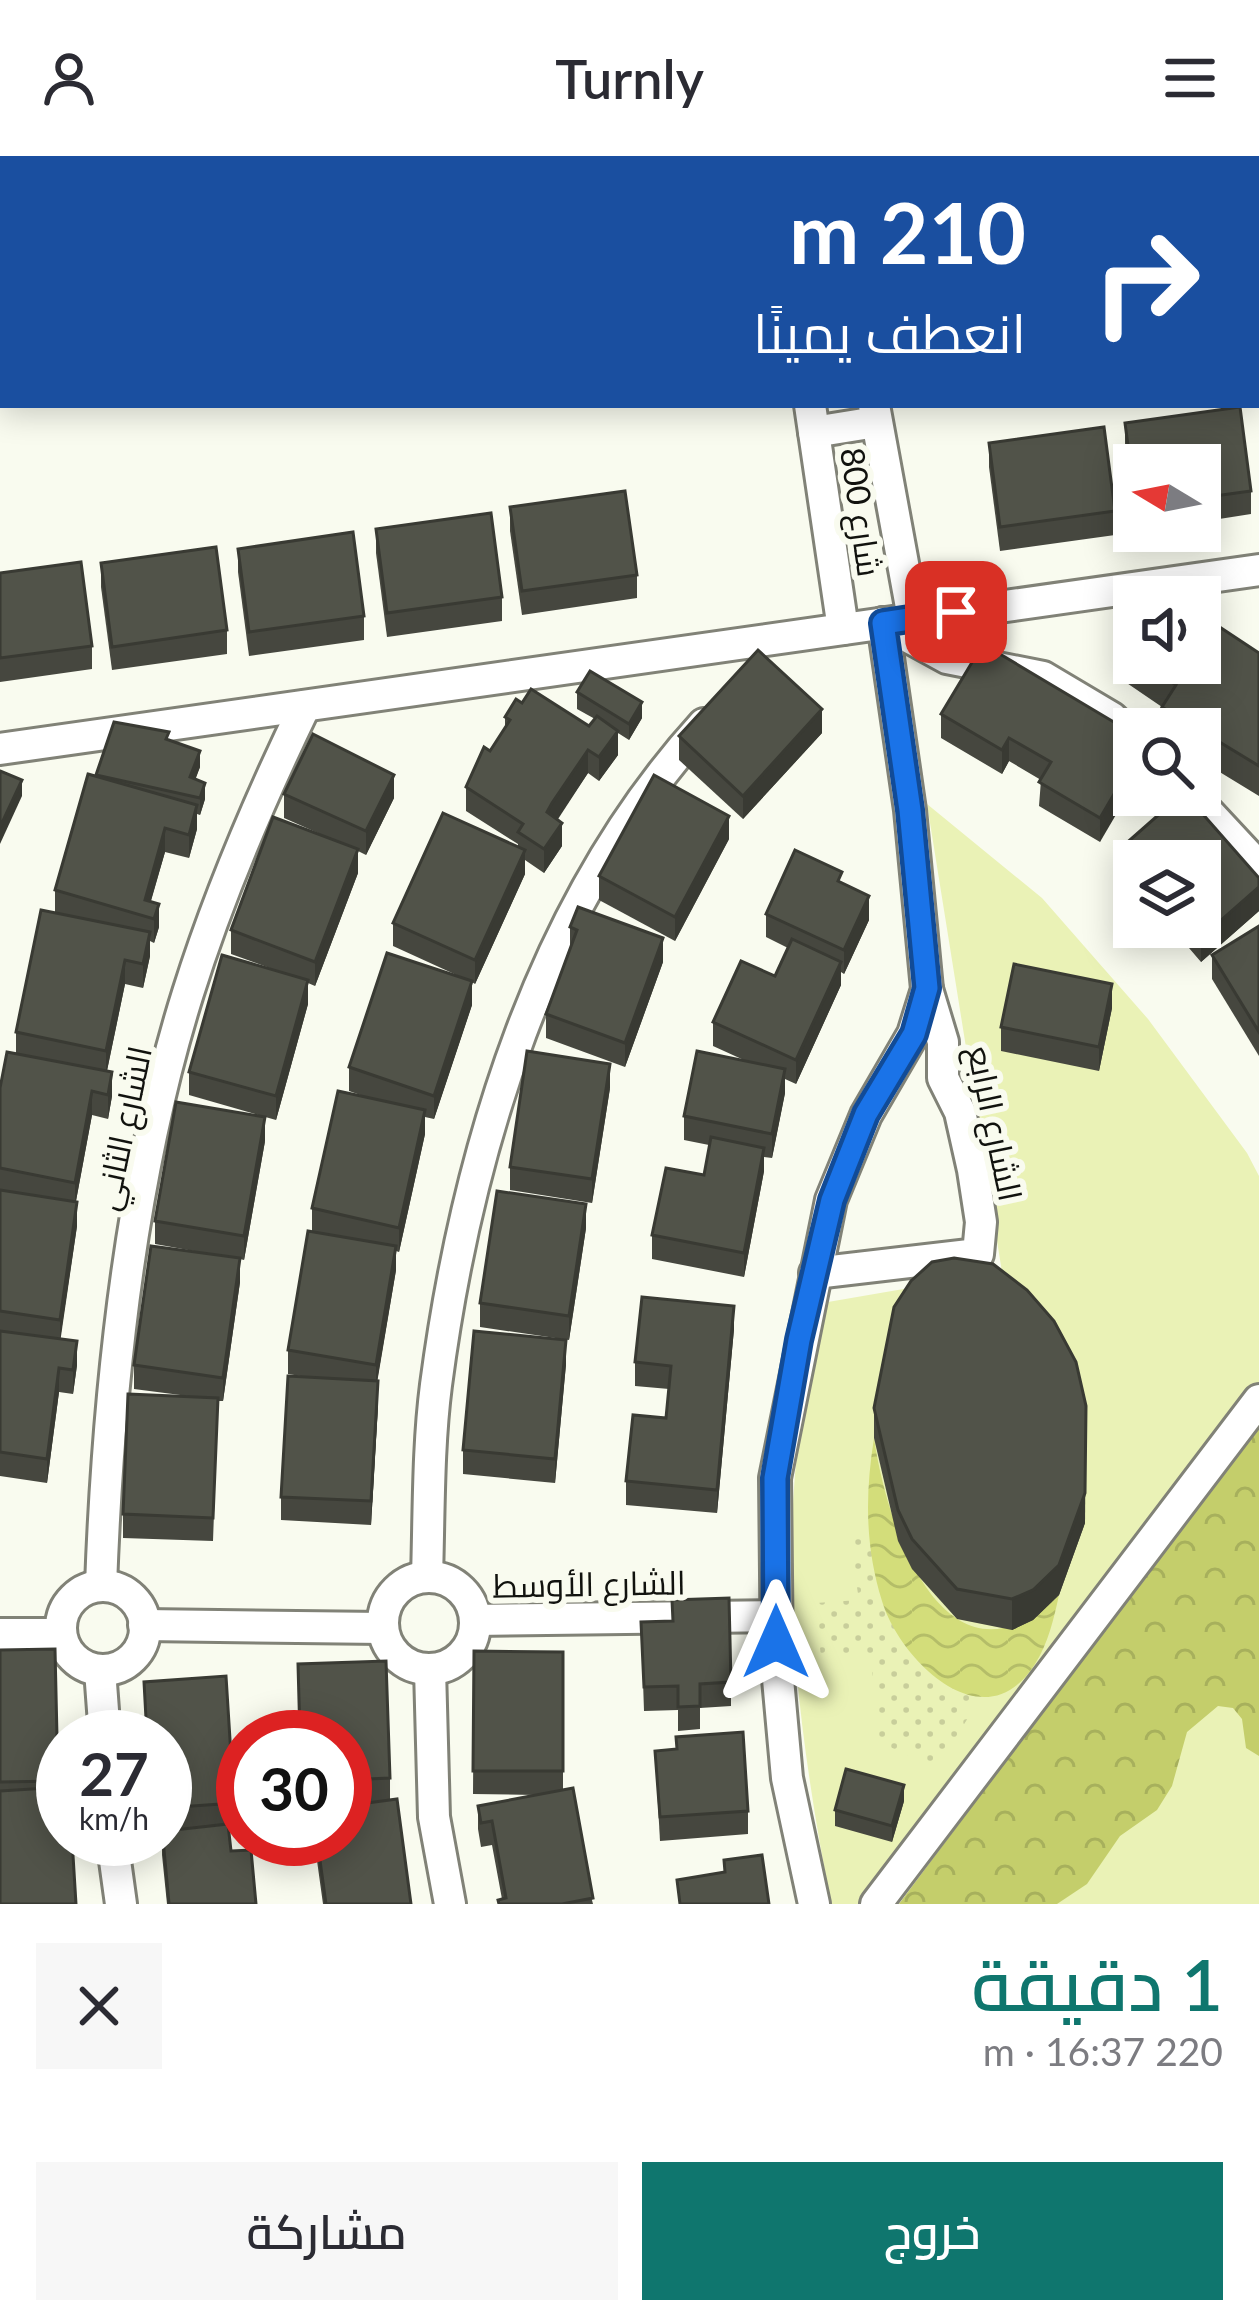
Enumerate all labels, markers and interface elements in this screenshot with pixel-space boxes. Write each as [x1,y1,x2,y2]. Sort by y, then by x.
icon: person [36,45,102,111]
icon: menu [1157,45,1223,111]
text: Turnly [555,46,704,111]
text: 210 m [789,181,1026,282]
icon: right [1068,204,1224,360]
text: انعطف يمينًا [753,300,1026,365]
north arrow [1113,444,1221,552]
map controls [1113,444,1221,948]
street label: شارع 800 [829,445,891,580]
pin [905,561,1007,663]
button: sound [1113,576,1221,684]
icon: arrive [923,579,989,645]
button: search [1113,708,1221,816]
button: layers [1113,840,1221,948]
street label: الشارع الثاني [85,1042,166,1215]
street label: الشارع الرابع [956,1042,1032,1205]
street label: الشارع الأوسط [492,1561,686,1609]
position arrow [713,1579,839,1705]
speed limit sign: 30 [216,1710,372,1866]
text: 27 [79,1737,149,1809]
text: km/h [79,1800,149,1836]
text: 1 دقيقة [972,1940,1223,2026]
button: close [36,1943,162,2069]
text: 220 m · 16:37 [983,2028,1223,2074]
button: مشاركة [36,2162,618,2300]
button: خروج [642,2162,1223,2300]

